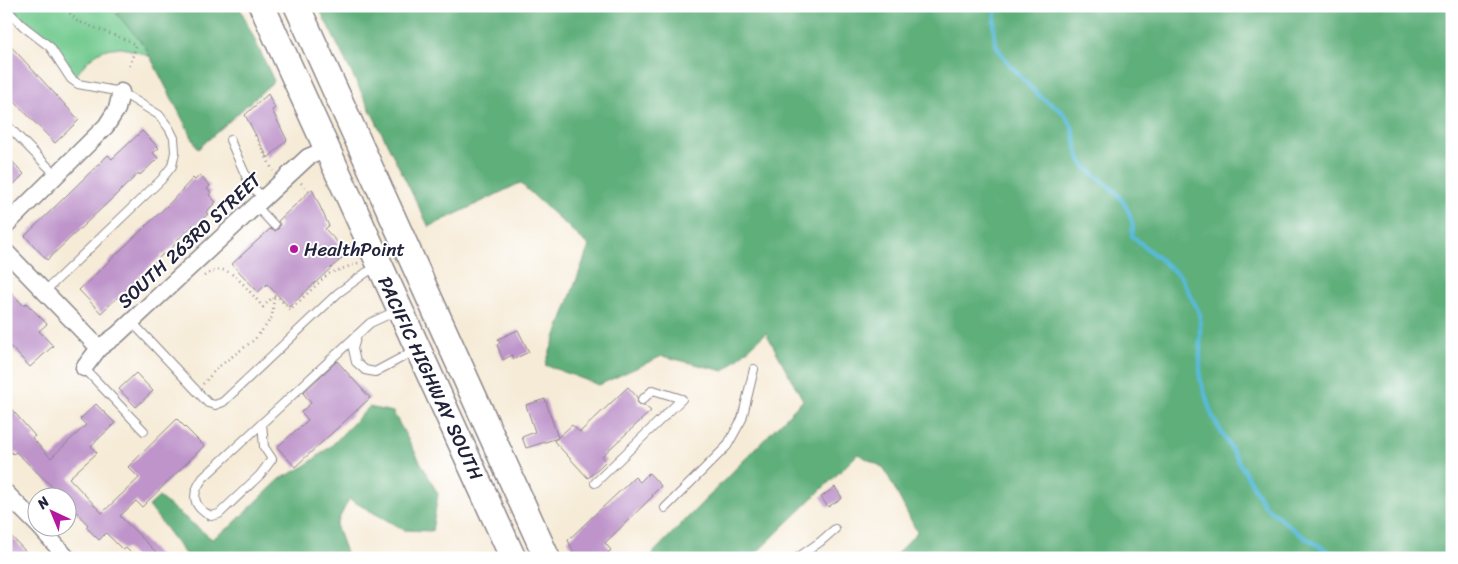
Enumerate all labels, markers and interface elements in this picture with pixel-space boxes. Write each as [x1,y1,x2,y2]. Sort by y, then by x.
street label: SOUTH 263RD STREET [109,163,270,317]
place label: HealthPoint [304,233,405,266]
marker: HealthPoint [288,243,300,255]
street label: PACIFIC HIGHWAY SOUTH [369,270,492,486]
north arrow [28,486,78,536]
text: N [30,490,56,516]

